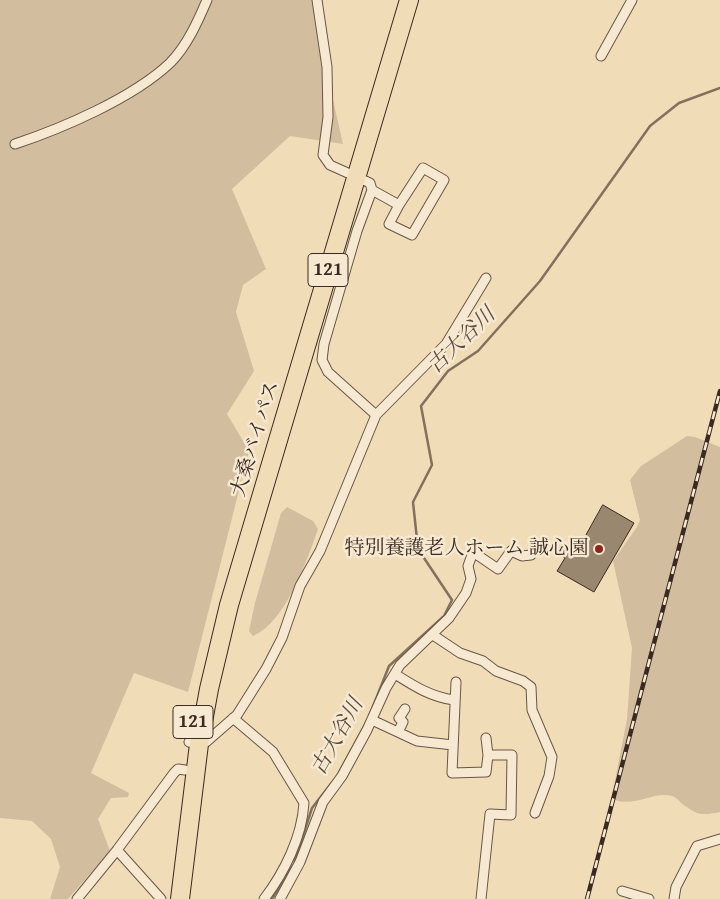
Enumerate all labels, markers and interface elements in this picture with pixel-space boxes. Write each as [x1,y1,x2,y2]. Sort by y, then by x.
road number: 121 [308,254,348,286]
water label: 古大谷川 [423,303,501,379]
street label: 大桑バイパス [227,378,285,500]
place label: 特別養護老人ホーム 誠心園 [345,537,589,561]
marker: 特別養護老人ホーム 誠心園 [593,543,605,555]
water label: 古大谷川 [307,694,369,780]
road number: 121 [173,706,213,739]

